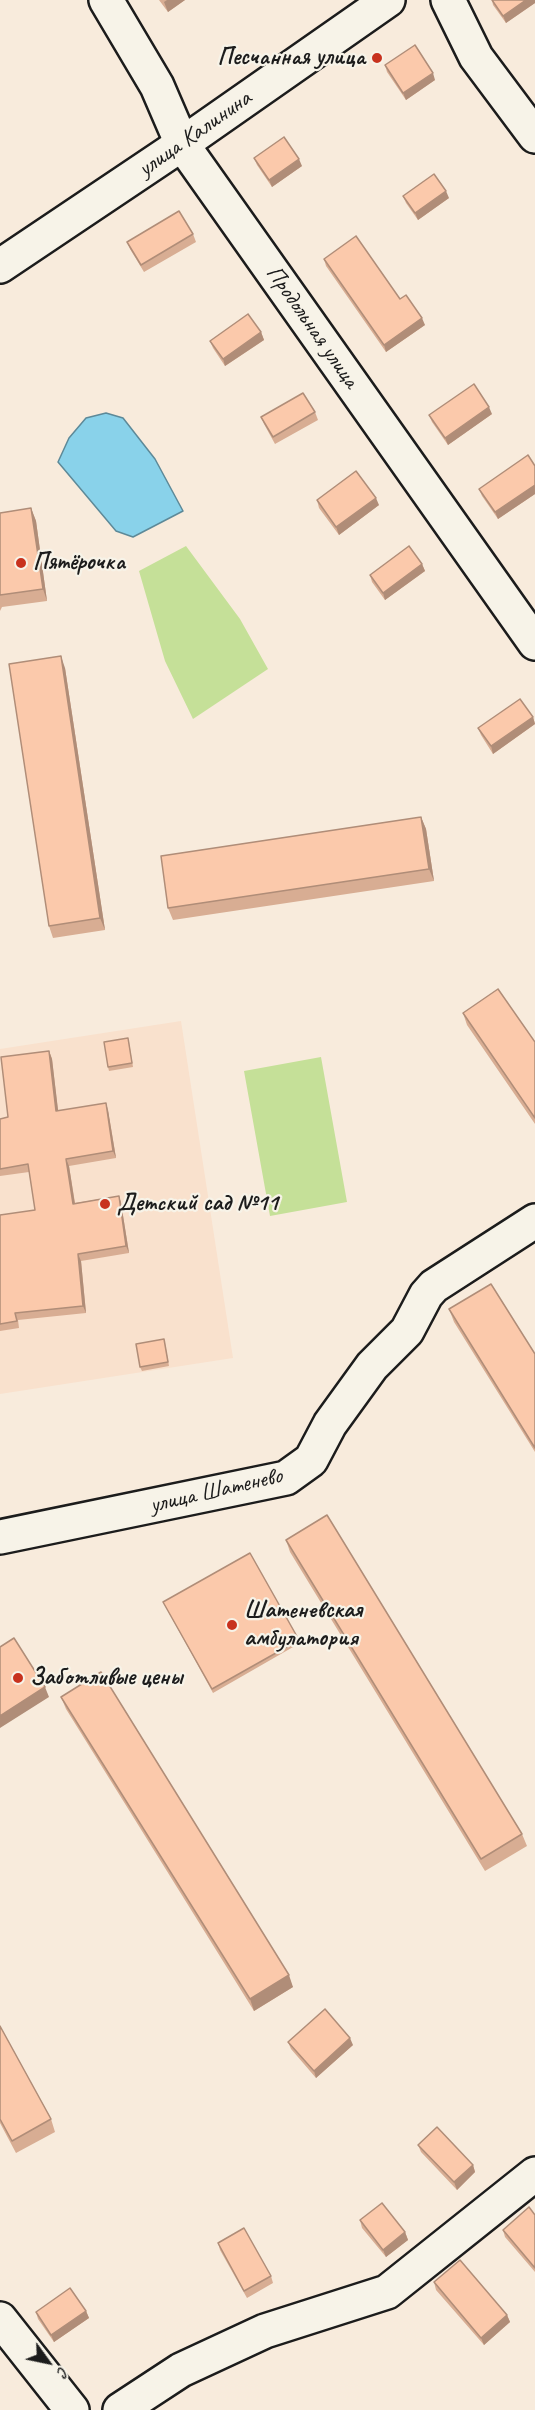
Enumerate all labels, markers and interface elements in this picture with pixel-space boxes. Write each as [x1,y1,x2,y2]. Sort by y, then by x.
place label: Песчанная улица [217,44,365,72]
marker: Песчанная улица [370,51,384,65]
street label: улица Калинина [133,84,257,184]
street label: Продольная улица [259,260,365,394]
place label: Пятёрочка [33,549,125,577]
marker: Пятёрочка [14,556,28,570]
place label: Детский сад №11 [117,1190,278,1218]
marker: Детский сад №11 [98,1197,112,1211]
street label: улица Шатенево [147,1462,285,1520]
place label: Шатеневская амбулатория [244,1597,362,1653]
marker: Шатеневская амбулатория [225,1618,239,1632]
place label: Заботливые цены [30,1664,183,1692]
marker: Заботливые цены [11,1671,25,1685]
north arrow [18,2332,78,2392]
text: С [53,2363,74,2381]

